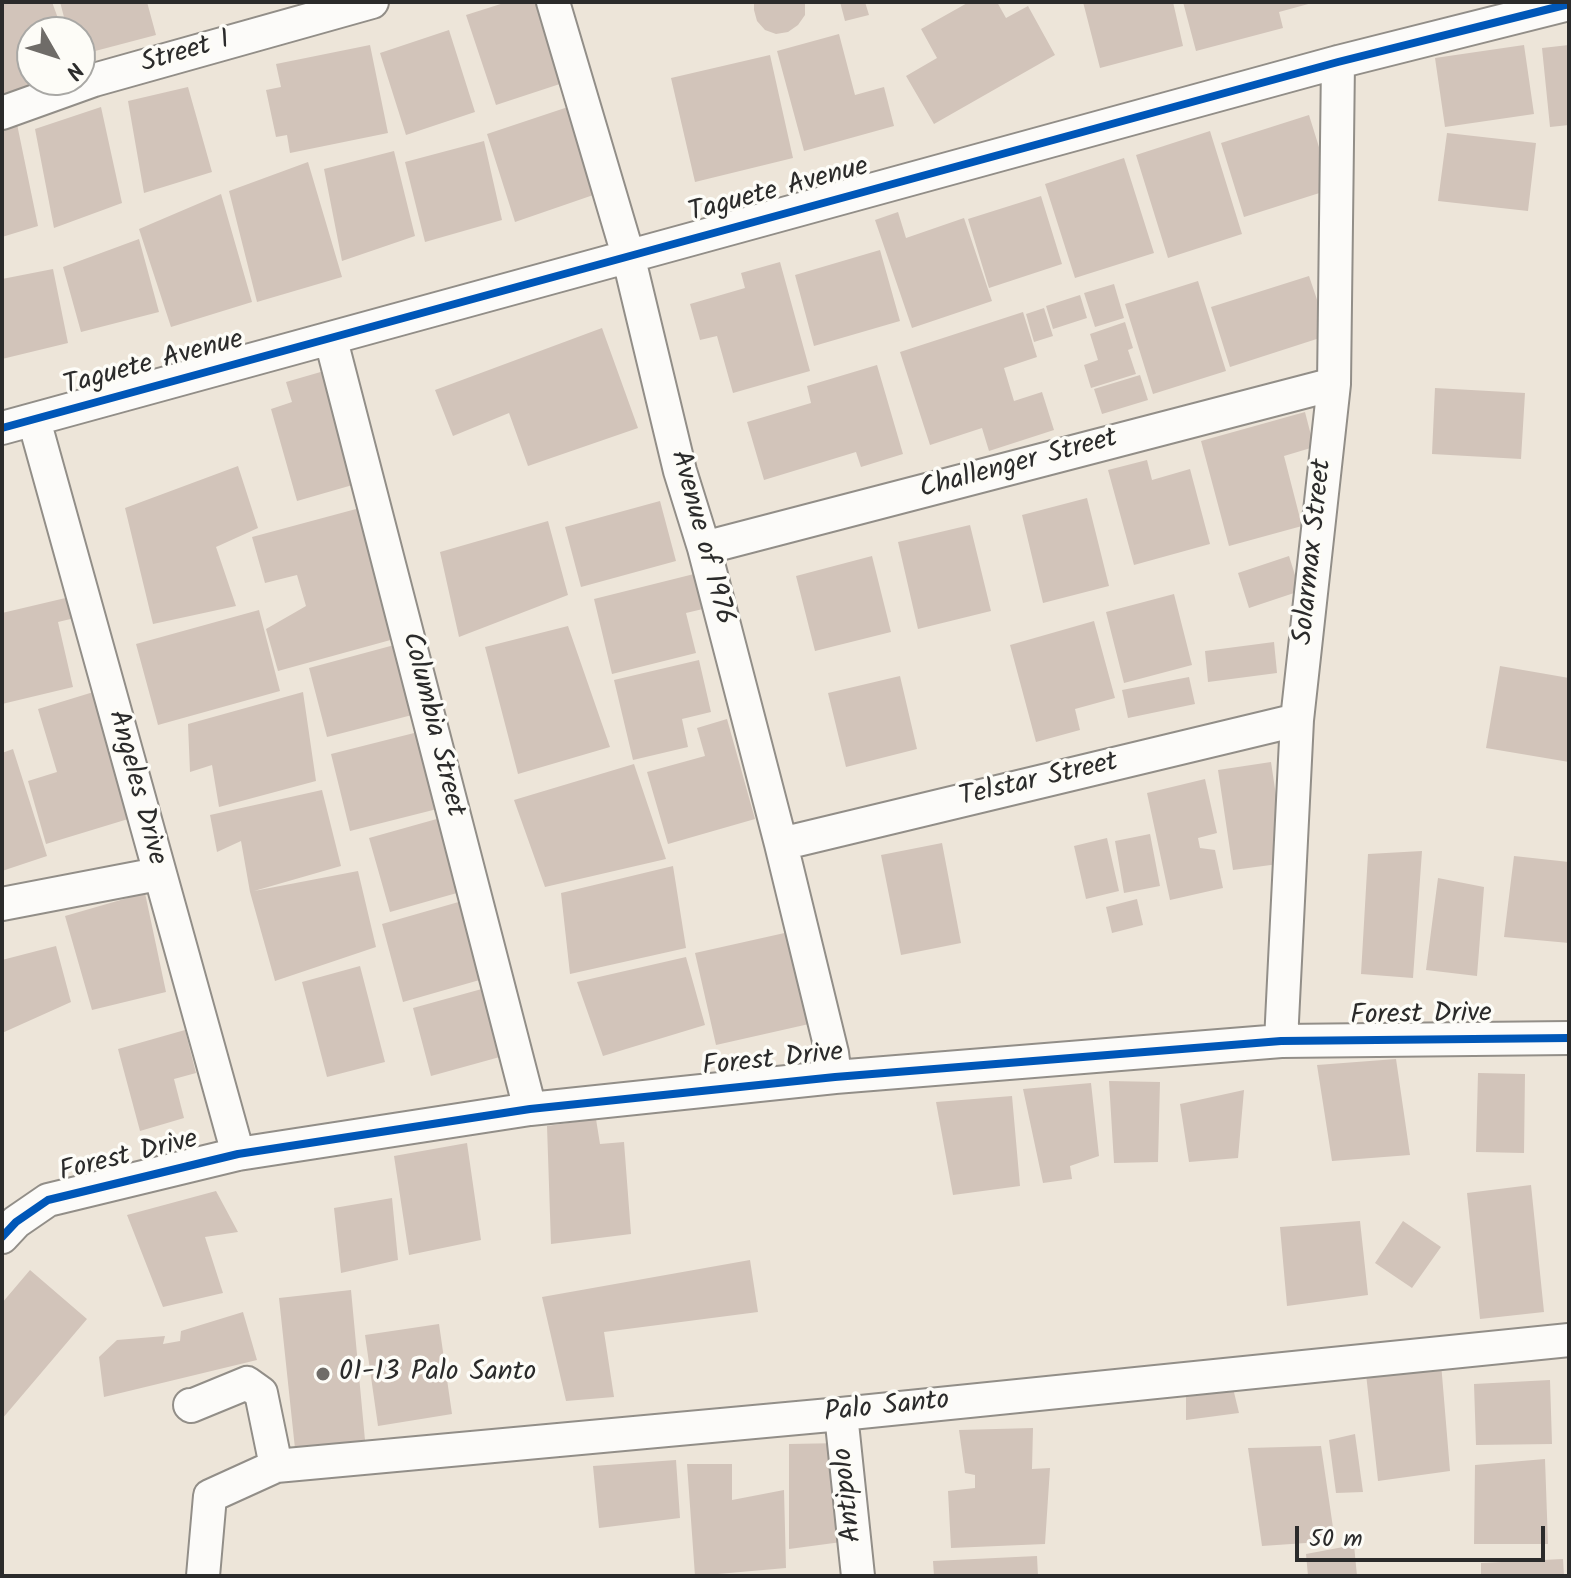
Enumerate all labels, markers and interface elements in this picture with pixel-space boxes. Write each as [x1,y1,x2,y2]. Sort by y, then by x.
north arrow [16,16,96,96]
street label: Street I [138,25,234,83]
text: N [56,54,91,87]
street label: Taguete Avenue [686,152,872,232]
street label: Taguete Avenue [61,325,247,405]
street label: Challenger Street [916,423,1122,509]
street label: Avenue of 1976 [661,447,739,629]
street label: Solarmax Street [1289,458,1341,646]
street label: Columbia Street [392,629,470,821]
street label: Angeles Drive [98,707,172,869]
street label: Telstar Street [956,747,1122,817]
street label: Forest Drive [1350,999,1492,1035]
street label: Forest Drive [701,1038,845,1086]
street label: Forest Drive [56,1125,202,1191]
place label: 01-13 Palo Santo [339,1357,536,1391]
marker: 01-13 Palo Santo [314,1365,332,1383]
street label: Palo Santo [823,1386,951,1432]
street label: Antipolo [828,1446,872,1544]
scale bar [1299,1510,1549,1560]
text: 50 m [1309,1520,1363,1559]

